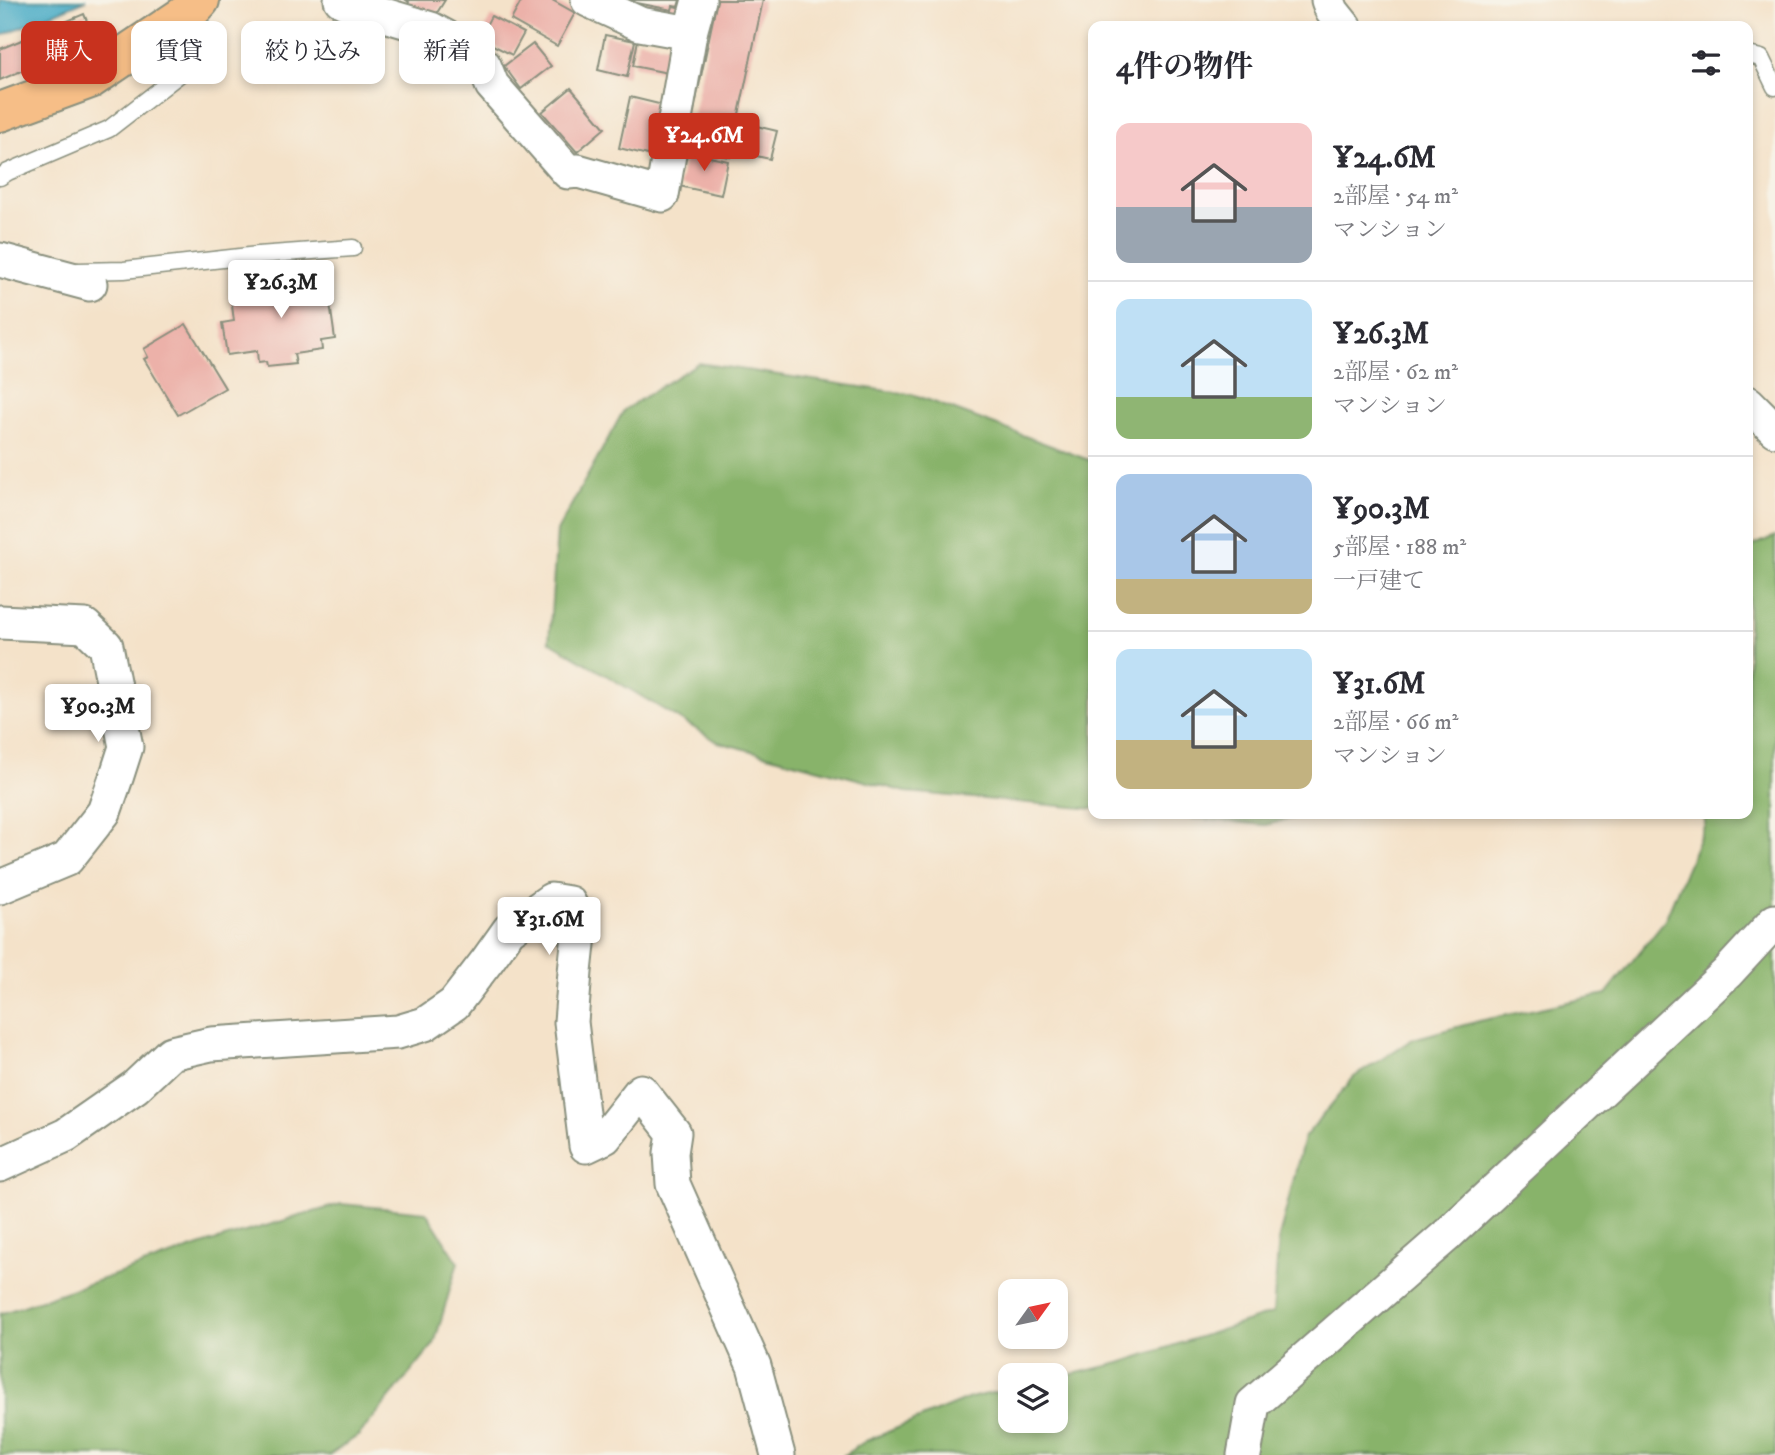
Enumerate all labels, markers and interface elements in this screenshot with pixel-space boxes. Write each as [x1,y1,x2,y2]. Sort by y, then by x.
chip: 購入 [21,21,117,84]
chip: 賃貸 [131,21,227,84]
chip: 絞り込み [241,21,385,84]
chip: 新着 [399,21,495,84]
icon: filters [1687,44,1725,82]
text: 4件の物件 [1116,49,1253,86]
pin: ¥24.6M [647,114,761,173]
text: ¥24.6M [665,121,743,150]
text: ¥24.6M [1333,140,1436,177]
icon: home [1172,151,1256,235]
text: 2部屋 · 54 m² [1333,182,1458,211]
text: マンション [1333,216,1447,245]
pin: ¥26.3M [224,260,338,320]
text: ¥26.3M [244,268,318,297]
text: ¥26.3M [1333,316,1429,353]
icon: home [1172,327,1256,411]
text: 2部屋 · 62 m² [1333,358,1458,387]
text: マンション [1333,392,1447,421]
text: ¥90.3M [1333,491,1430,528]
icon: home [1172,502,1256,586]
text: 5部屋 · 188 m² [1333,533,1466,562]
text: 一戸建て [1333,567,1425,596]
text: ¥31.6M [1333,666,1425,703]
icon: home [1172,677,1256,761]
pin: ¥90.3M [41,684,155,744]
text: ¥90.3M [61,692,135,721]
text: 2部屋 · 66 m² [1333,708,1459,737]
text: マンション [1333,742,1447,771]
pin: ¥31.6M [492,898,606,957]
text: ¥31.6M [514,905,584,934]
north arrow [998,1279,1068,1349]
map controls [998,1279,1068,1433]
button: layers [998,1363,1068,1433]

